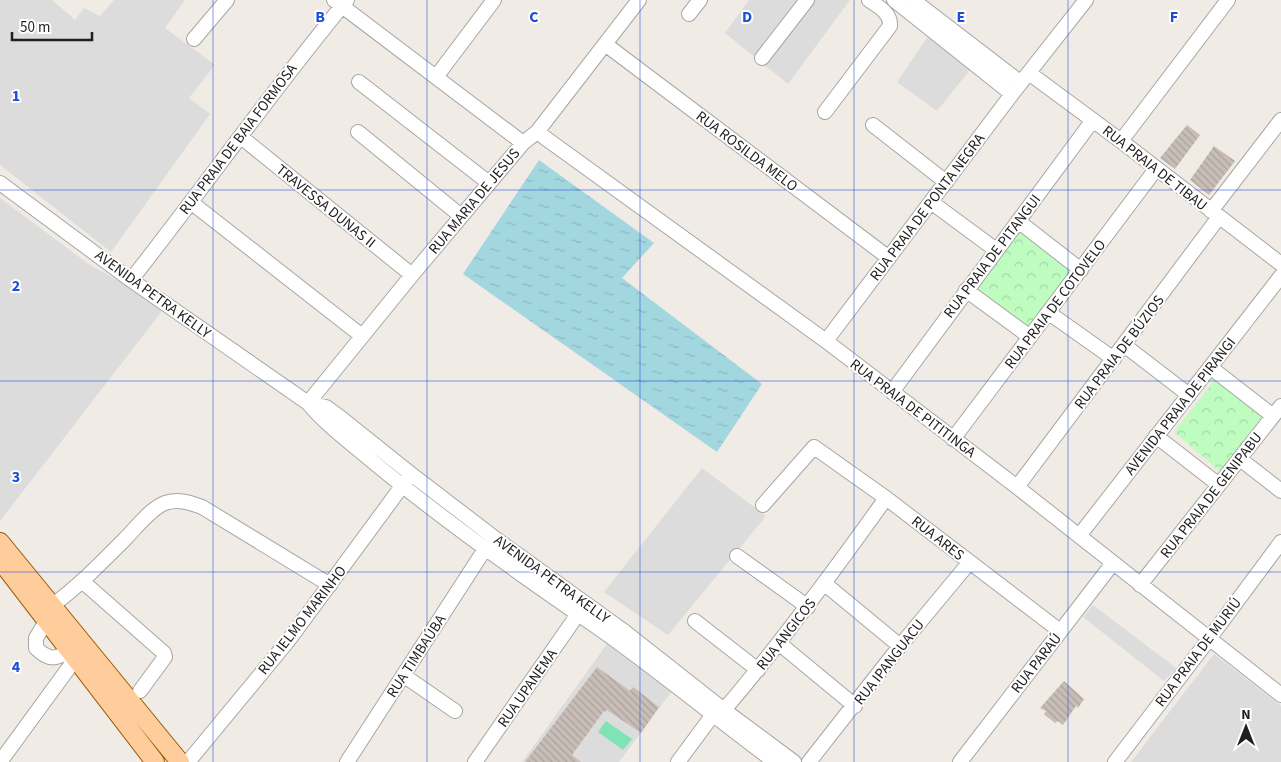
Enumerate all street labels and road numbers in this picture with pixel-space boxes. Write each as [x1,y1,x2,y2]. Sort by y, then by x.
street label: RUA PRAIA DE BAIA FORMOSA [175,59,303,219]
street label: RUA ROSILDA MELO [691,106,802,197]
street label: RUA PRAIA DE TIBAU [1098,121,1212,216]
street label: RUA PRAIA DE PONTA NEGRA [865,129,990,285]
street label: RUA MARIA DE JESUS [424,144,525,259]
street label: TRAVESSA DUNAS II [271,160,380,253]
street label: RUA PRAIA DE PITANGUI [939,190,1046,323]
street label: RUA PRAIA DE COTOVELO [1000,235,1111,373]
street label: AVENIDA PETRA KELLY [90,245,216,344]
street label: RUA PRAIA DE BÚZIOS [1070,291,1169,414]
street label: AVENIDA PRAIA DE PIRANGI [1120,333,1241,480]
street label: RUA PRAIA DE PITITINGA [845,354,981,463]
street label: RUA PRAIA DE GENIPABU [1155,428,1267,563]
street label: RUA ARES [907,511,968,566]
street label: AVENIDA PETRA KELLY [489,530,615,629]
street label: RUA IELMO MARINHO [253,561,352,679]
street label: RUA PRAIA DE MURIÚ [1150,593,1247,711]
street label: RUA ANGICOS [752,594,821,675]
street label: RUA TIMBAÚBA [382,610,452,702]
street label: RUA IPANGUACU [849,615,930,710]
street label: RUA PARAÚ [1006,629,1067,698]
street label: RUA UPANEMA [493,644,563,732]

